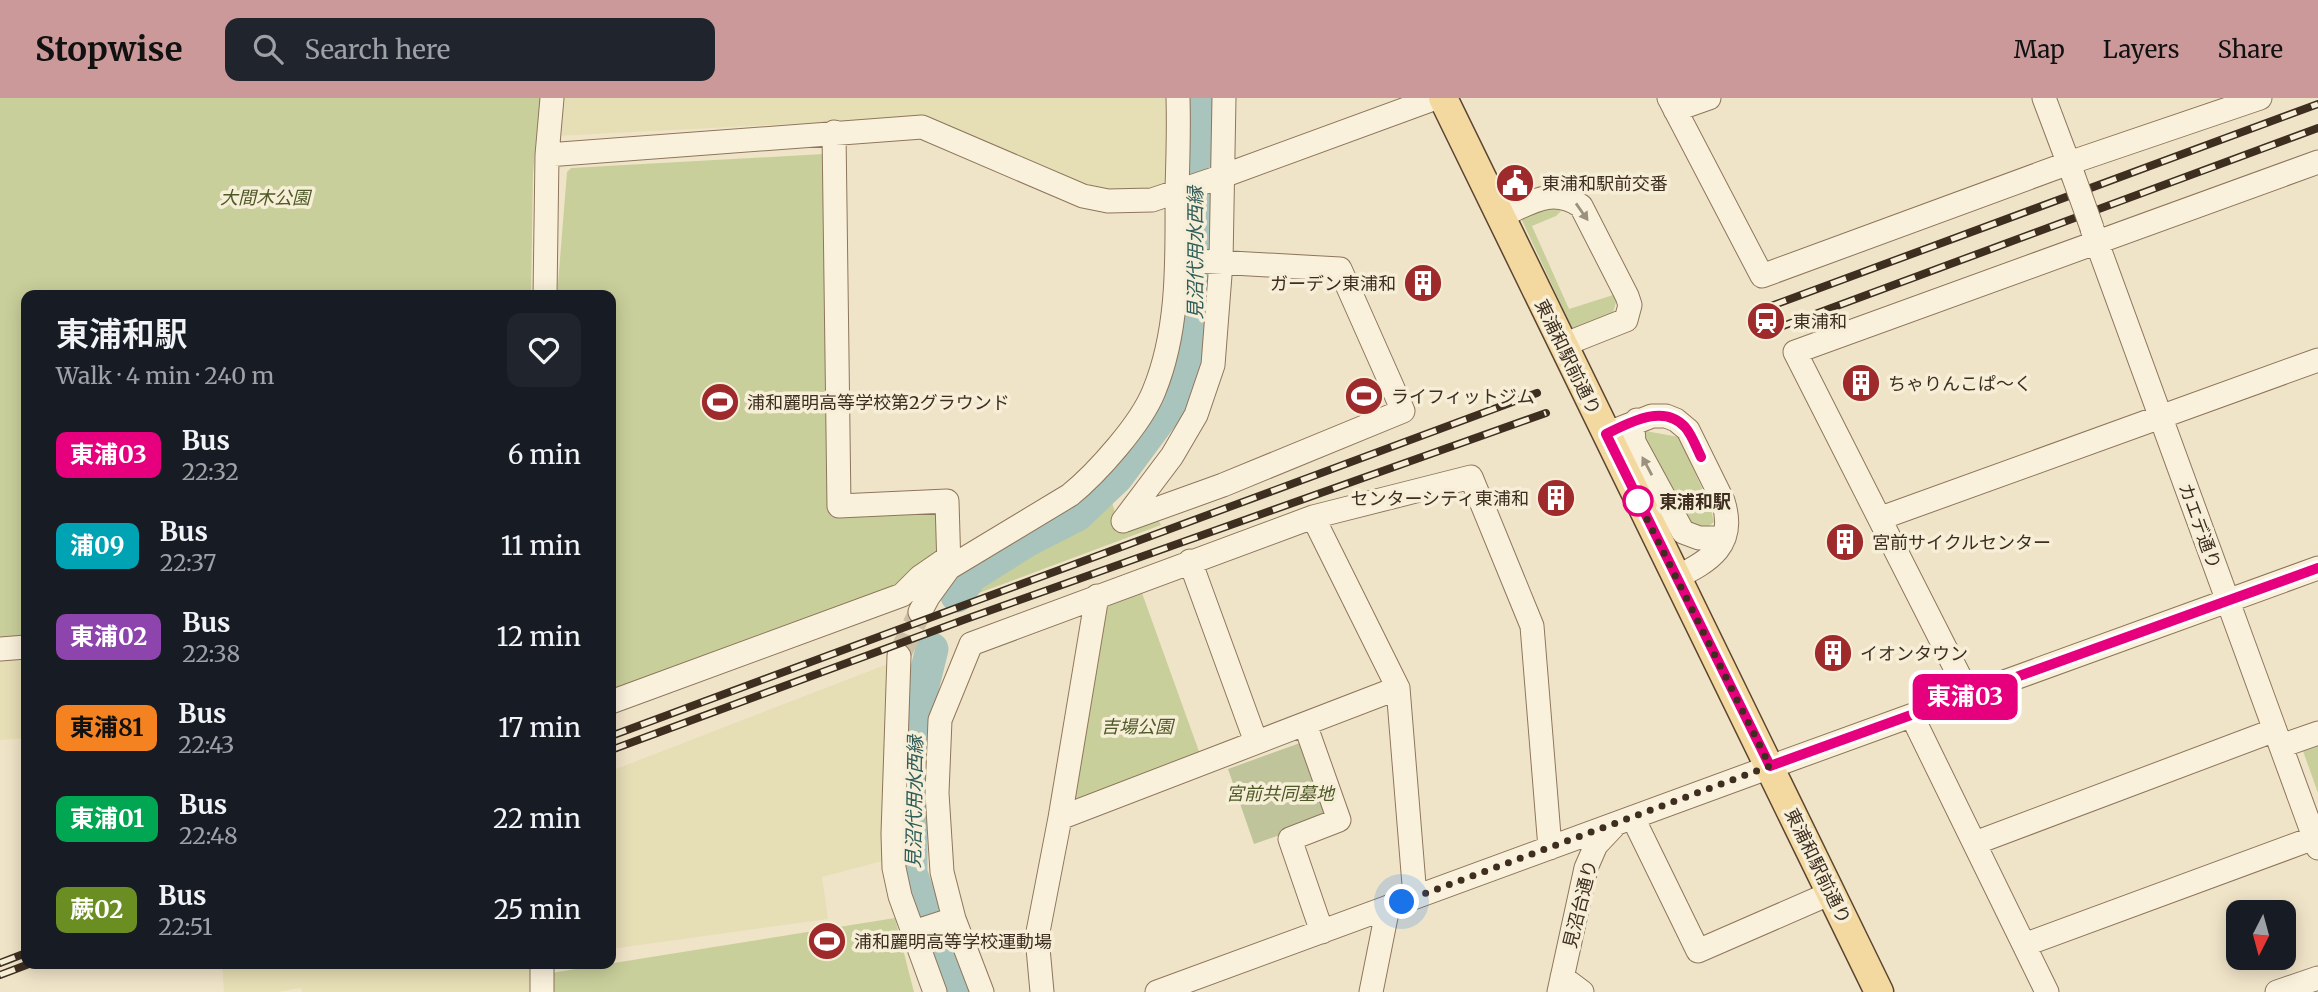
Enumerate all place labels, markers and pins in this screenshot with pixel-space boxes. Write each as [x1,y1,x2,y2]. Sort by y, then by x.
public building icon: 東浦和駅前交番 [1494,162,1536,204]
place label: 東浦和駅前交番 [1542,172,1668,195]
building icon: ガーデン東浦和 [1402,262,1444,304]
place label: ガーデン東浦和 [1270,272,1396,295]
station icon: 東浦和 [1745,300,1787,342]
place label: 東浦和 [1793,310,1847,333]
building icon: ちゃりんこぱ～く [1840,362,1882,404]
place label: ちゃりんこぱ～く [1888,372,2032,395]
sports icon: ライフィットジム [1343,375,1385,417]
sports icon: 浦和麗明高等学校第2グラウンド [699,381,741,423]
place label: ライフィットジム [1391,385,1535,408]
place label: 浦和麗明高等学校第2グラウンド [747,391,1010,414]
building icon: センターシティ東浦和 [1535,477,1577,519]
marker: 東浦和駅 [1623,486,1653,516]
place label: センターシティ東浦和 [1350,487,1529,510]
place label: 東浦和駅 [1659,490,1731,513]
building icon: 宮前サイクルセンター [1824,521,1866,563]
place label: 宮前サイクルセンター [1872,531,2051,554]
building icon: イオンタウン [1812,632,1854,674]
place label: イオンタウン [1860,642,1968,665]
sports icon: 浦和麗明高等学校運動場 [806,920,848,962]
place label: 浦和麗明高等学校運動場 [854,930,1052,953]

